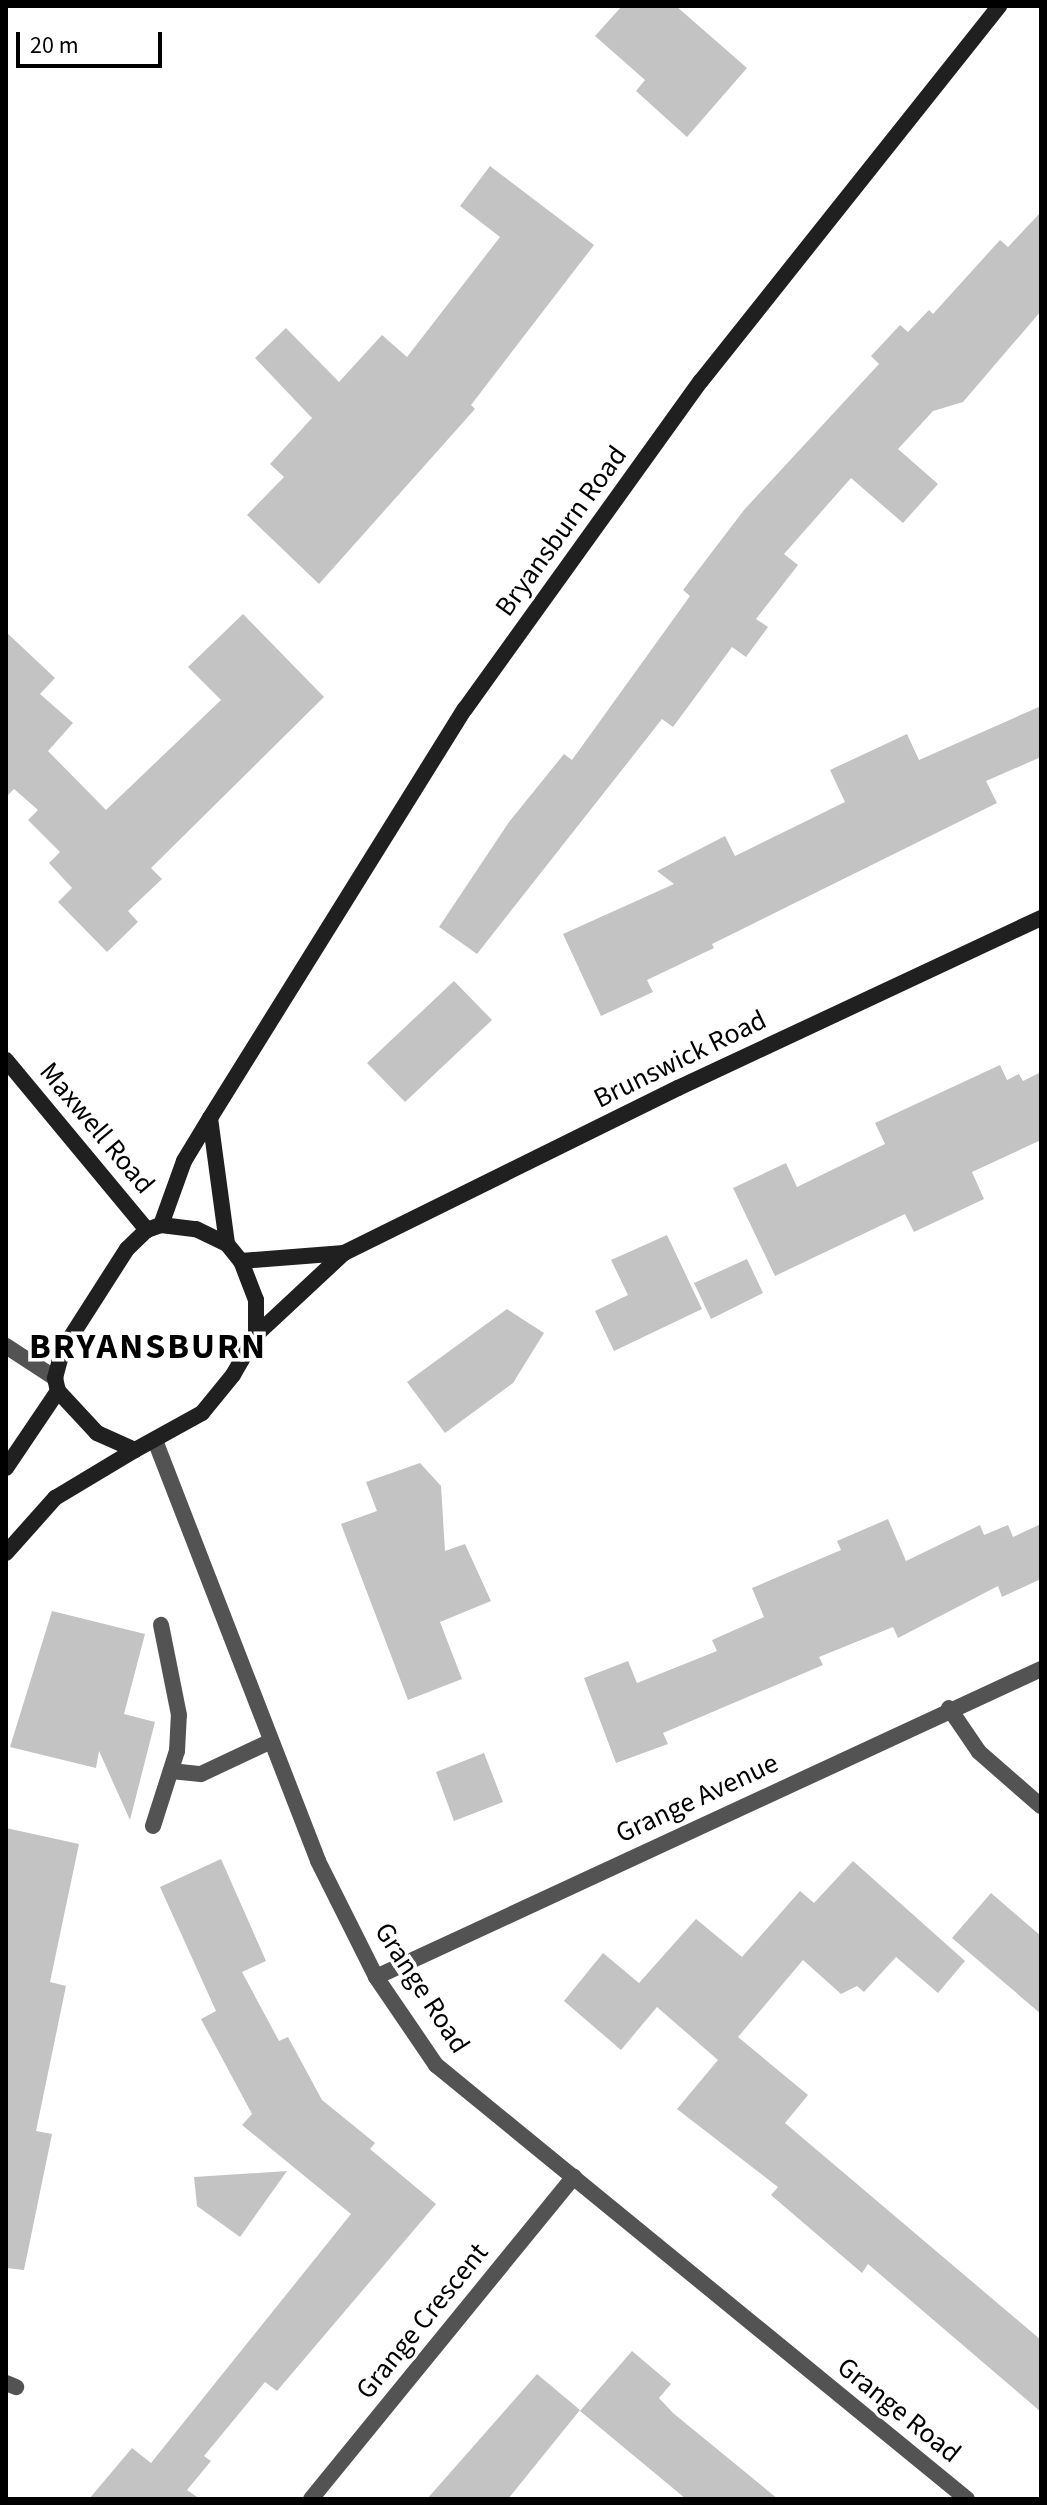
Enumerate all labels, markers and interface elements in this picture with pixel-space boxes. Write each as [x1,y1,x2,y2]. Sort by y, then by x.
scale bar [20,16,166,66]
text: 20 m [30,28,79,63]
street label: Bryansburn Road [488,439,634,623]
street label: Brunswick Road [588,1003,772,1115]
street label: Maxwell Road [32,1056,162,1200]
district label: BRYANSBURN [29,1325,267,1369]
street label: Grange Avenue [610,1746,784,1850]
street label: Grange Road [367,1916,477,2060]
street label: Grange Crescent [349,2236,495,2406]
street label: Grange Road [831,2350,967,2470]

